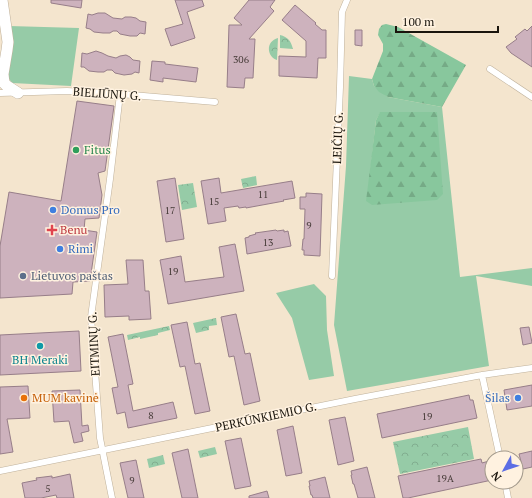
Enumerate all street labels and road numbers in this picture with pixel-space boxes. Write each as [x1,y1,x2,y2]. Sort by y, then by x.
street label: BIELIŪNŲ G. [72,84,142,103]
street label: LEIČIŲ G. [329,112,346,164]
street label: EITMINŲ G. [84,311,103,377]
street label: PERKŪNKIEMIO G. [214,398,318,435]

